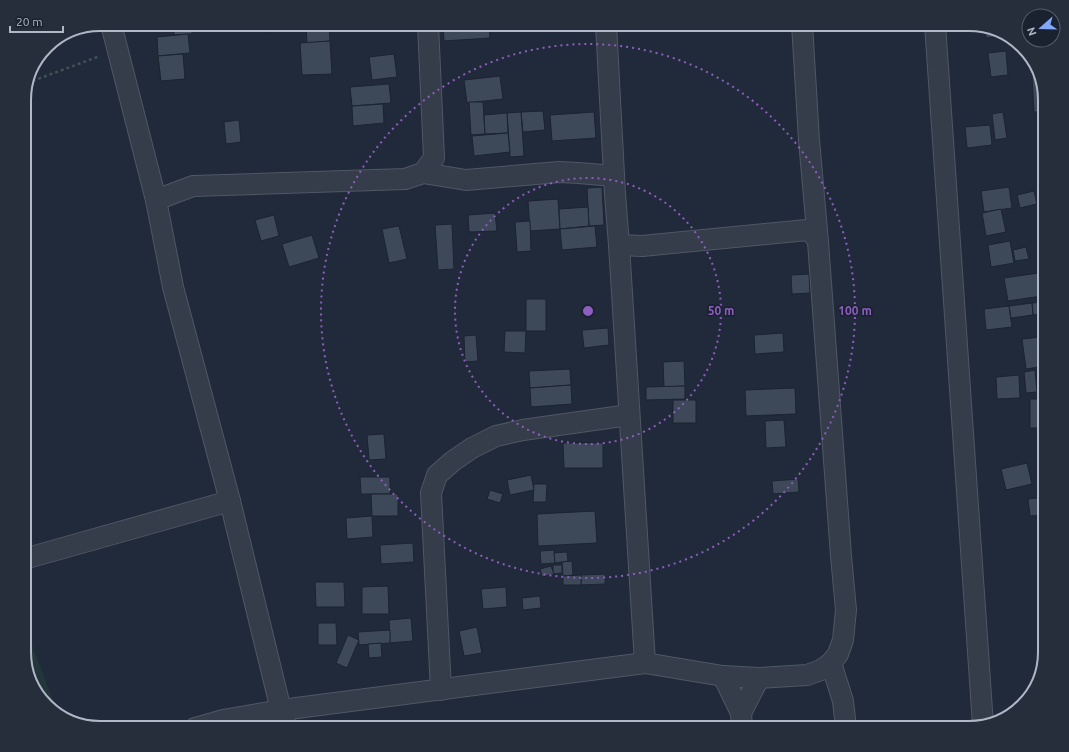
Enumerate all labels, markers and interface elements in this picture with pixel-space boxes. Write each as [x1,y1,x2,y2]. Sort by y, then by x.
scale bar [10,8,63,34]
north arrow [1021,8,1061,48]
text: 20 m [16,15,43,28]
text: N [1025,26,1039,37]
centre of rings [581,304,595,318]
text: 50 m [708,304,734,317]
text: 100 m [838,304,872,317]

